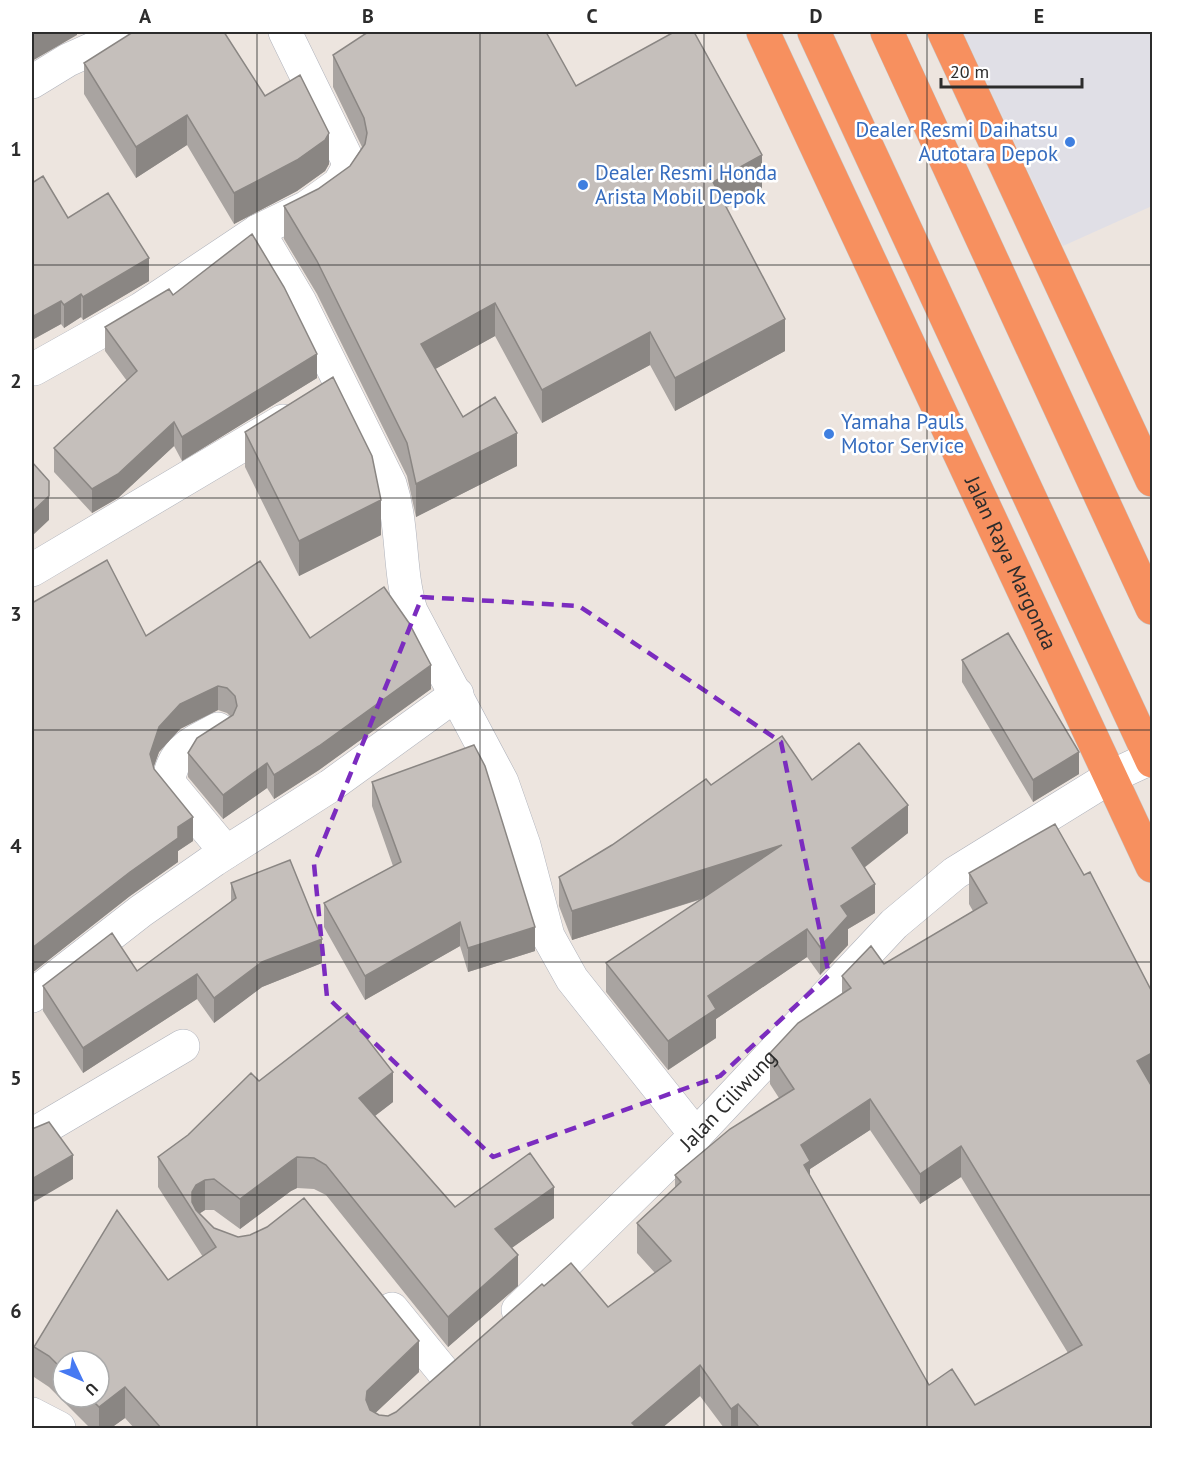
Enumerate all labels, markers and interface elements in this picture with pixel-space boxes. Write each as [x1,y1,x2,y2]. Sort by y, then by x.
text: A [139,3,152,29]
text: B [362,3,374,29]
text: C [586,3,598,29]
text: D [810,3,823,29]
text: E [1034,3,1044,29]
scale bar [941,51,1082,89]
text: 20 m [950,60,989,83]
place label: Dealer Resmi Daihatsu Autotara Depok [855,116,1058,167]
marker: Dealer Resmi Daihatsu Autotara Depok [1063,135,1077,149]
text: 1 [10,136,22,162]
place label: Dealer Resmi Honda Arista Mobil Depok [595,159,777,210]
marker: Dealer Resmi Honda Arista Mobil Depok [576,178,590,192]
text: 2 [10,368,22,394]
place label: Yamaha Pauls Motor Service [841,408,964,459]
marker: Yamaha Pauls Motor Service [822,427,836,441]
street label: Jalan Raya Margonda [959,471,1063,654]
text: 3 [10,601,22,627]
text: 4 [10,833,22,859]
street label: Jalan Ciliwung [673,1044,782,1157]
text: 5 [10,1065,22,1091]
text: 6 [10,1298,22,1324]
north arrow [51,1349,111,1409]
text: U [81,1379,102,1400]

